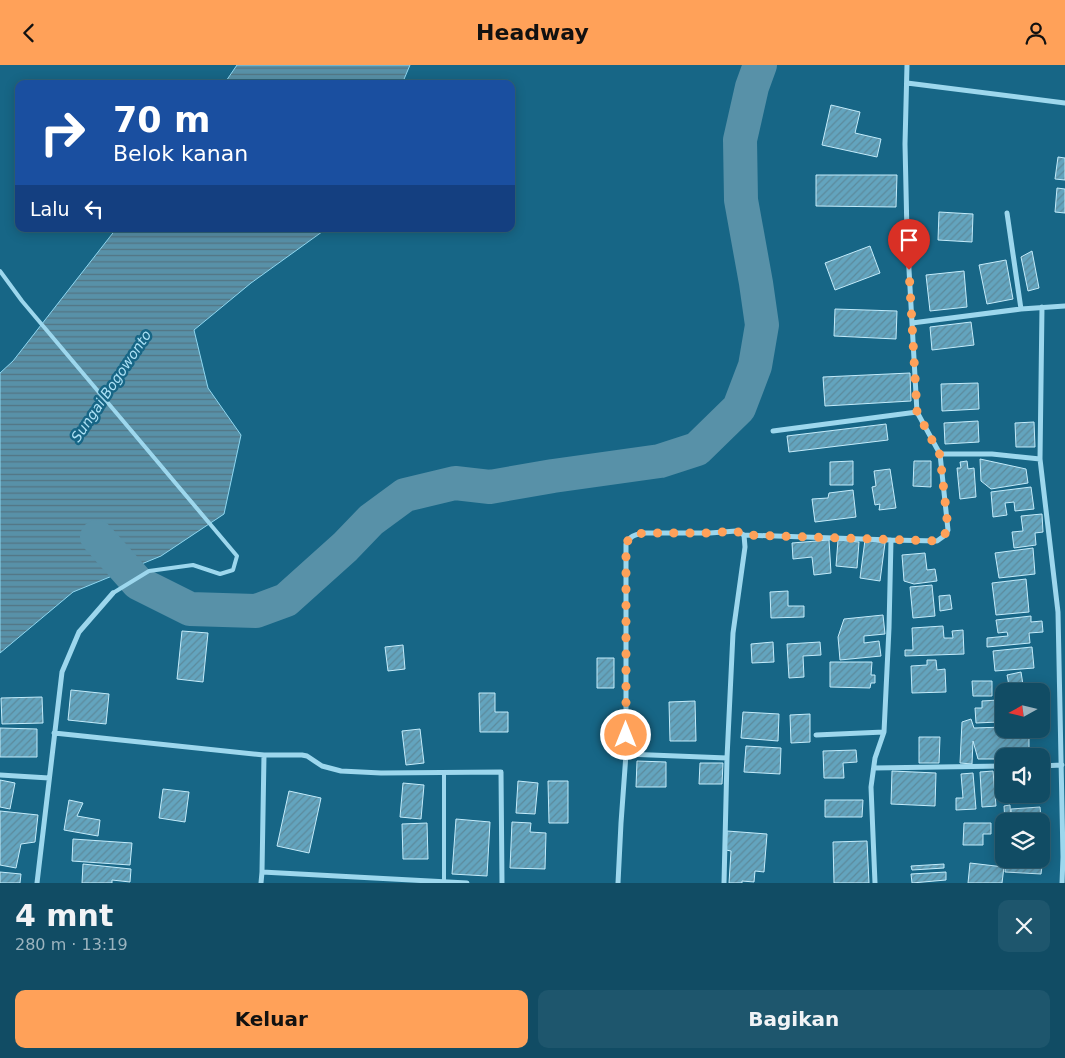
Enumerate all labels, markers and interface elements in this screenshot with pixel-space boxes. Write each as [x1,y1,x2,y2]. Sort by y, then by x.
icon: back [15,19,43,47]
icon: person [1022,19,1050,47]
text: Headway [476,20,589,45]
icon: right [30,100,95,165]
text: 70 m [113,100,210,140]
text: Belok kanan [113,141,248,166]
icon: left [80,195,108,223]
text: Lalu [30,198,70,220]
pin [888,219,930,270]
icon: arrive [895,226,923,254]
water label: Sungai Bogowonto [68,327,154,445]
north arrow [995,683,1050,737]
map controls [995,683,1050,868]
position arrow [599,708,651,760]
button: sound [995,748,1050,803]
button: layers [995,813,1050,868]
text: 4 mnt [15,898,113,933]
button: close [998,900,1050,952]
text: 280 m · 13:19 [15,935,128,954]
button: Keluar [15,990,528,1048]
button: Bagikan [538,990,1050,1048]

